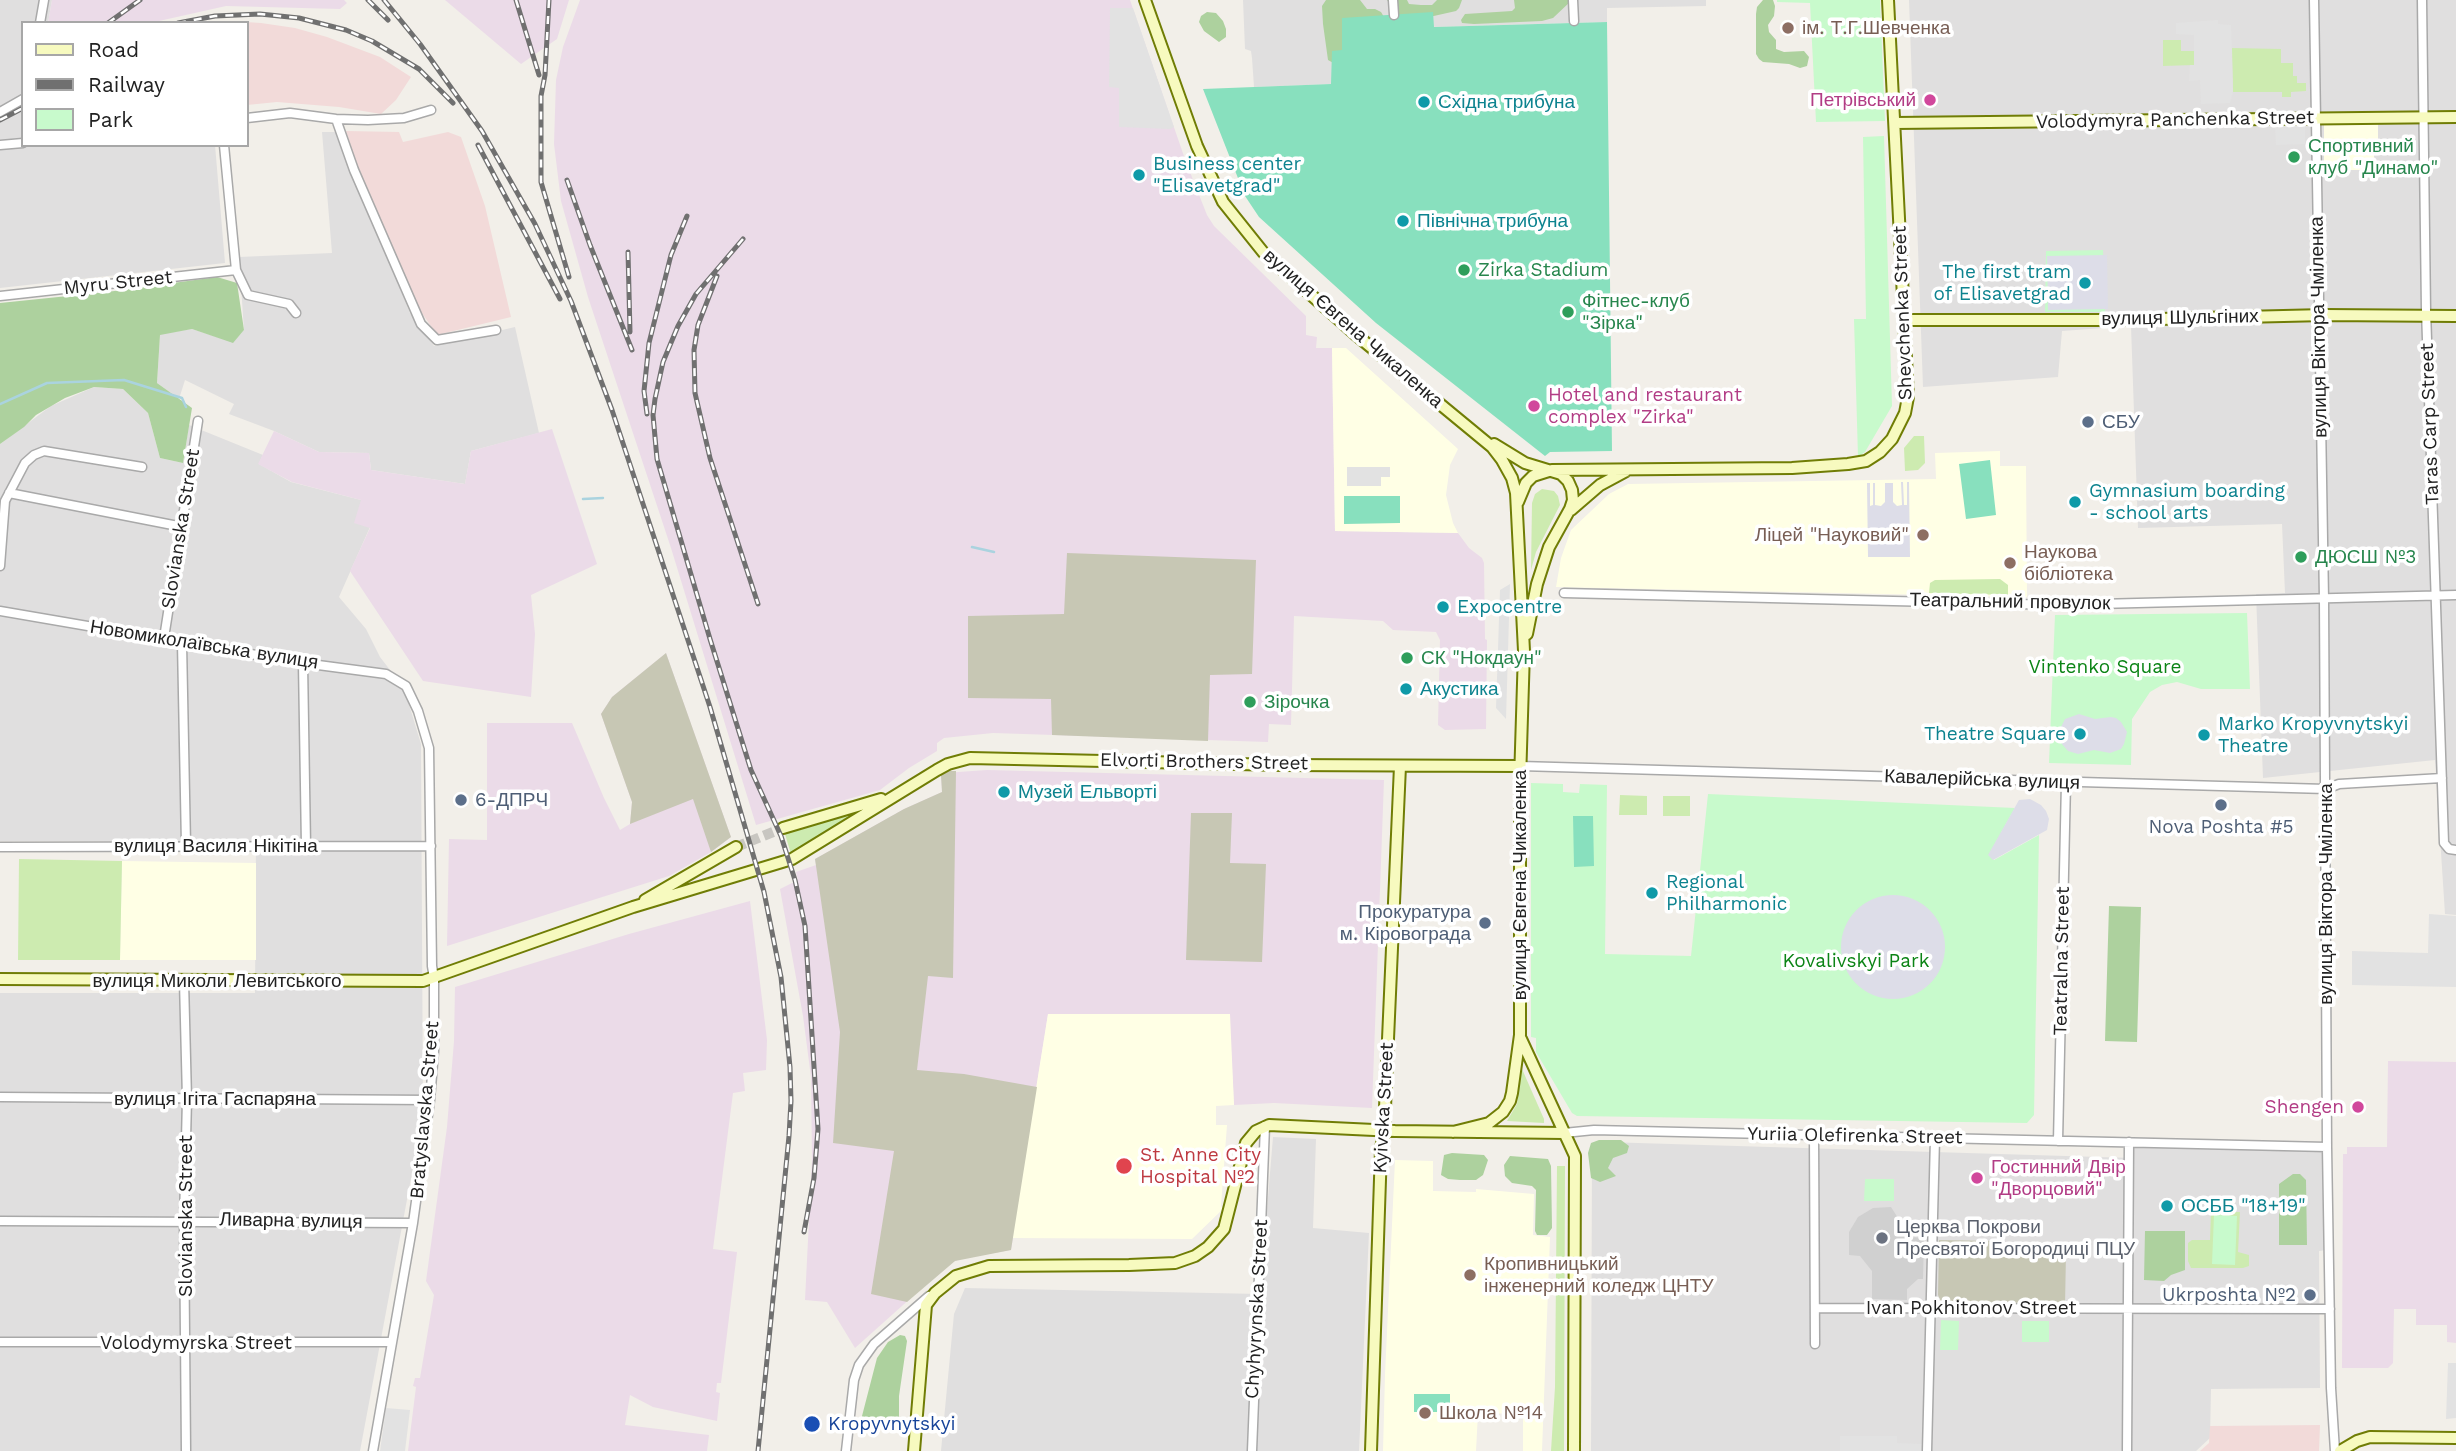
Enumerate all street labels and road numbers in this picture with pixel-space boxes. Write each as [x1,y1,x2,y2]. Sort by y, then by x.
street label: Volodymyra Panchenka Street [2036,106,2314,134]
street label: вулиця Віктора Чміленка [2306,216,2332,438]
street label: Shevchenka Street [1889,225,1917,401]
street label: вулиця Євгена Чикаленка [1259,245,1447,413]
street label: Myru Street [63,266,173,300]
street label: вулиця Шульгіних [2101,305,2259,331]
street label: Taras Carp Street [2416,343,2444,505]
street label: Slovianska Street [157,447,205,611]
street label: Театральний провулок [1909,589,2111,615]
street label: Новомиколаївська вулиця [88,616,320,674]
street label: Elvorti Brothers Street [1100,749,1308,775]
street label: Кавалерійська вулиця [1884,765,2080,795]
street label: вулиця Євгена Чикаленка [1509,770,1531,1000]
street label: вулиця Віктора Чміленка [2315,783,2337,1005]
street label: вулиця Василя Нікітіна [114,835,318,857]
street label: Teatralna Street [2049,886,2075,1036]
street label: вулиця Миколи Левитського [92,970,342,992]
street label: Bratyslavska Street [406,1020,444,1200]
street label: Kyivska Street [1369,1042,1399,1174]
street label: вулиця Ігіта Гаспаряна [114,1088,316,1110]
street label: Yuriia Olefirenka Street [1747,1123,1963,1149]
street label: Slovianska Street [175,1135,197,1297]
street label: Ливарна вулиця [219,1208,363,1234]
street label: Chyhyrynska Street [1241,1219,1273,1399]
street label: Ivan Pokhitonov Street [1866,1297,2076,1319]
street label: Volodymyrska Street [100,1332,292,1354]

